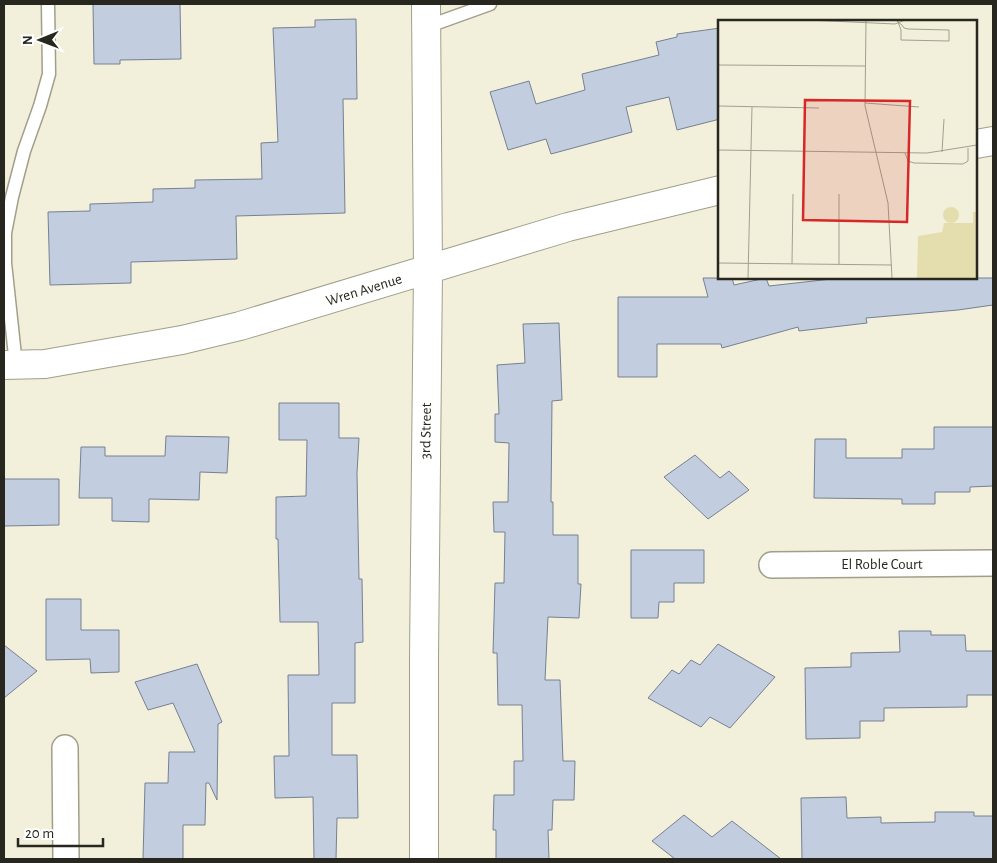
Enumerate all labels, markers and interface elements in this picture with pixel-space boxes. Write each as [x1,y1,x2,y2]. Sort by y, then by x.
north arrow [15,15,65,65]
inset map [718,20,977,279]
text: N [21,35,35,45]
street label: Wren Avenue [324,271,404,309]
street label: 3rd Street [418,402,434,459]
street label: El Roble Court [841,557,923,572]
scale bar [18,816,102,848]
text: 20 m [25,826,54,841]

